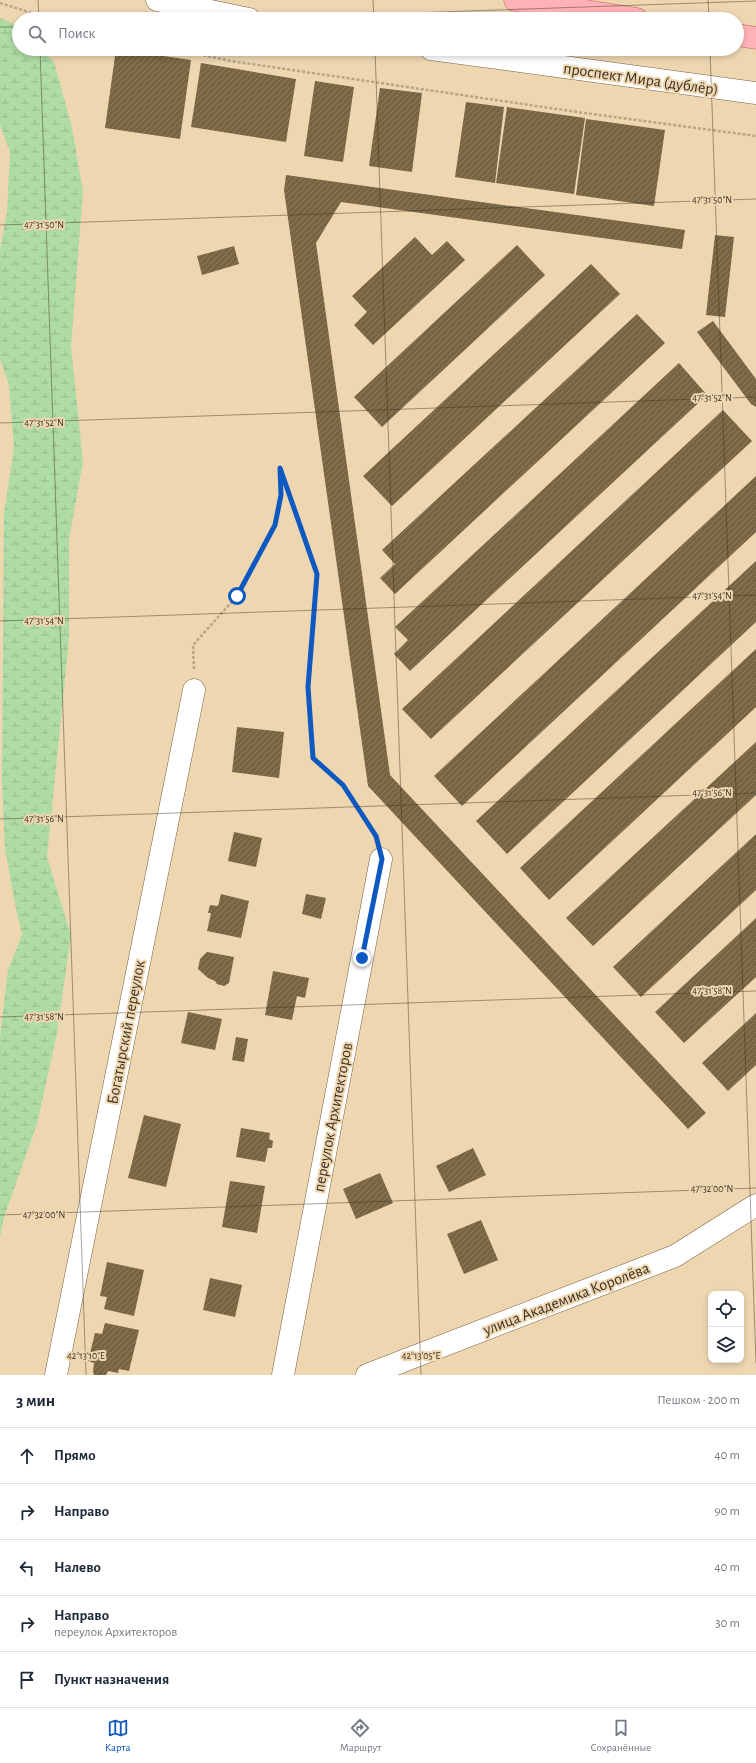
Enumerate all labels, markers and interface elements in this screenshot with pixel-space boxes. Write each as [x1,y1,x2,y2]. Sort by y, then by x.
search box [12,12,744,56]
icon: search [26,23,48,45]
text: Поиск [58,26,96,41]
street label: проспект Мира (дублёр) [562,60,719,99]
text: 47°31'50"N [692,195,732,205]
text: 47°31'50"N [24,220,64,230]
text: 47°31'52"N [692,393,732,403]
text: 47°31'52"N [24,418,64,428]
route start [228,587,246,605]
text: 47°31'54"N [692,591,732,601]
text: 47°31'54"N [24,616,64,626]
text: 47°31'56"N [692,788,732,798]
text: 47°31'56"N [24,814,64,824]
route end [353,949,371,967]
street label: Богатырский переулок [104,958,149,1106]
text: 47°31'58"N [692,986,732,996]
text: 47°31'58"N [24,1012,64,1022]
street label: переулок Архитекторов [311,1041,356,1193]
text: 47°32'00"N [691,1184,733,1194]
text: 47°32'00"N [23,1210,65,1220]
street label: улица Академика Королёва [480,1260,652,1339]
map controls [708,1291,744,1363]
button: locate [708,1291,744,1327]
button: layers [708,1327,744,1363]
text: 42°13'10"E [67,1351,105,1361]
text: 42°13'05"E [402,1351,440,1361]
text: 3 мин [16,1392,55,1409]
text: Пешком · 200 m [657,1394,740,1407]
icon: ahead [16,1445,38,1467]
text: Прямо [54,1448,96,1463]
text: 40 m [714,1449,740,1462]
icon: right [16,1501,38,1523]
text: Направо [54,1504,109,1519]
text: 90 m [714,1505,740,1518]
icon: left [16,1557,38,1579]
text: Налево [54,1560,101,1575]
text: 40 m [714,1561,740,1574]
text: Направо [54,1608,109,1623]
icon: right [16,1613,38,1635]
text: 30 m [715,1617,740,1630]
text: переулок Архитекторов [54,1626,177,1639]
icon: arrive [16,1669,38,1691]
text: Пункт назначения [54,1672,169,1687]
tab: Карта [105,1717,130,1754]
tab: Маршрут [340,1717,381,1754]
tab: Сохранённые [591,1717,651,1754]

